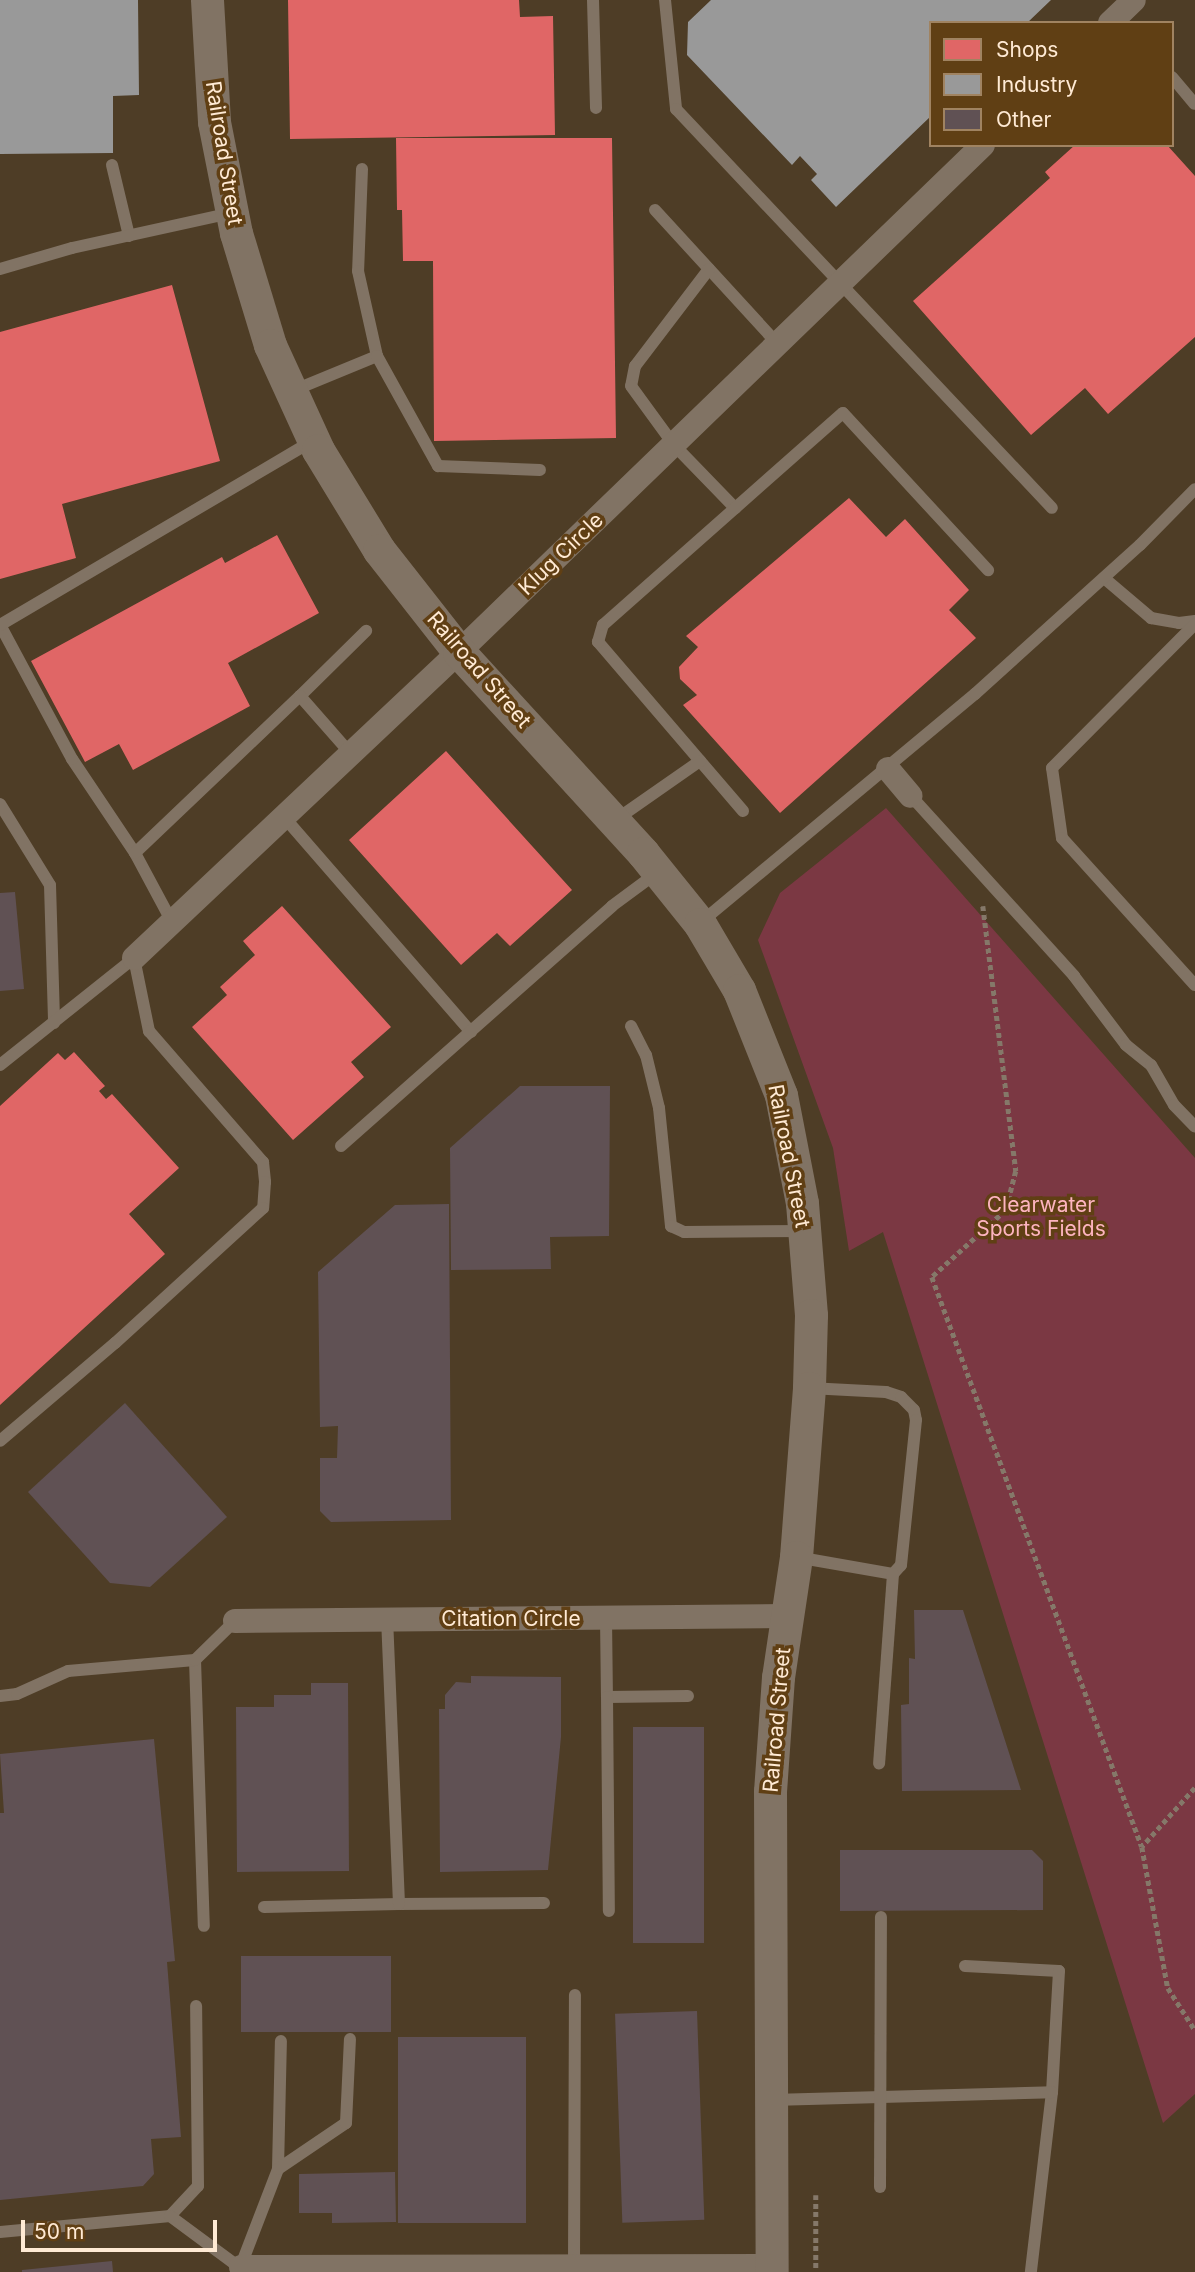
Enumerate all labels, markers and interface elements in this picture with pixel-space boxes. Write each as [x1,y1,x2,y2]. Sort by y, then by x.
legend [929,21,1174,147]
text: Shops [996,37,1058,62]
text: Industry [996,72,1077,97]
street label: Railroad Street [200,79,248,227]
text: Other [996,107,1052,132]
street label: Klug Circle [514,508,608,600]
street label: Railroad Street [422,607,536,733]
street label: Railroad Street [763,1082,815,1230]
park label: Clearwater Sports Fields [976,1192,1106,1242]
street label: Citation Circle [441,1606,581,1632]
street label: Railroad Street [758,1646,796,1794]
scale bar [24,2206,220,2250]
text: 50 m [34,2219,84,2244]

